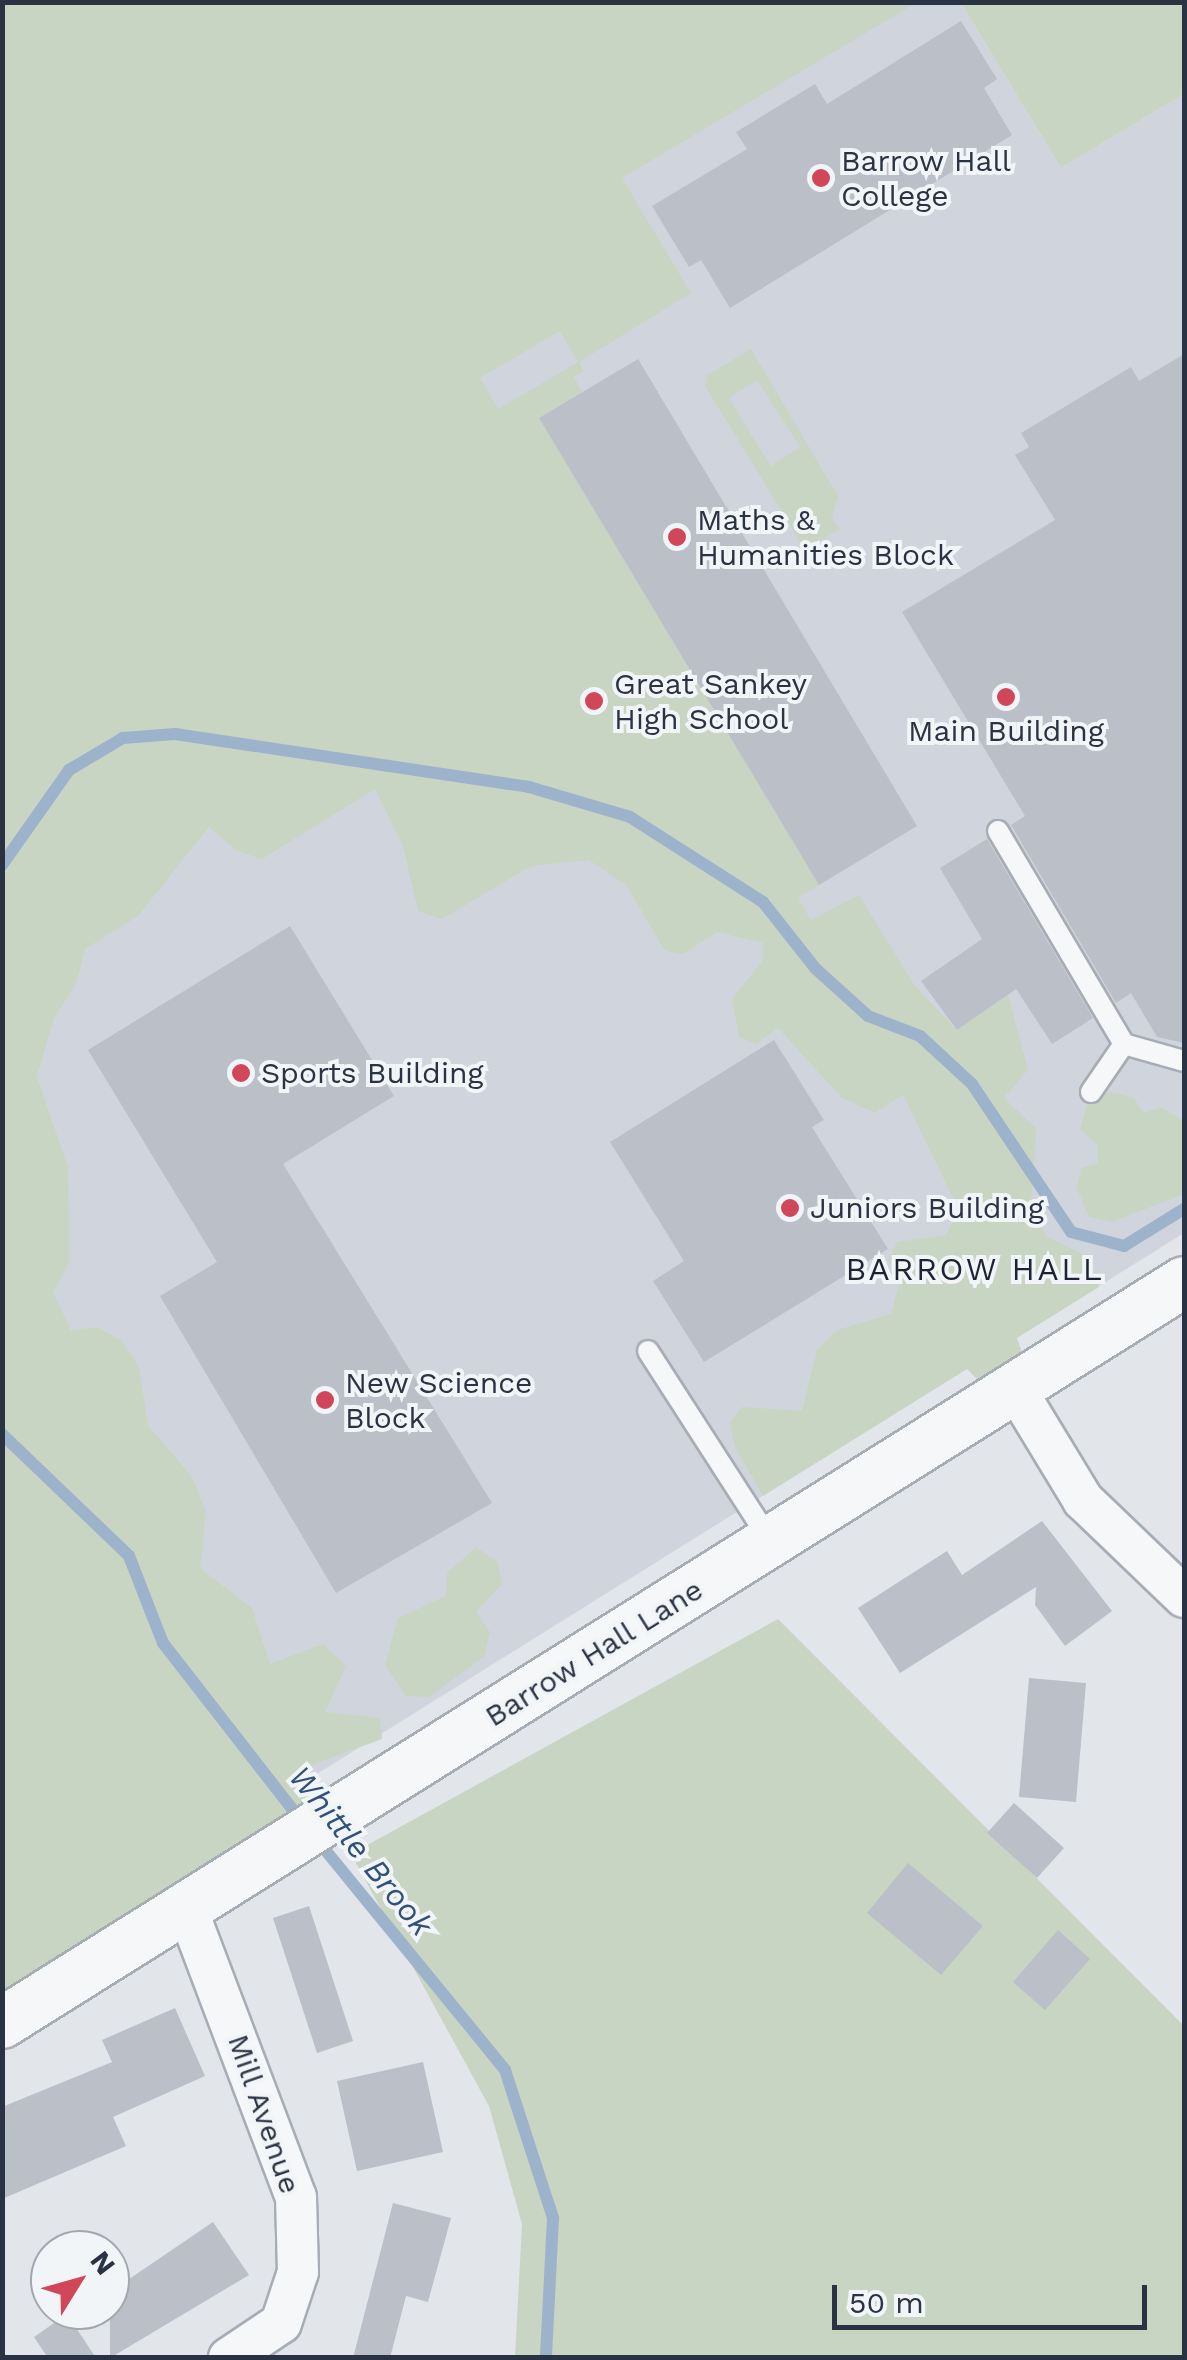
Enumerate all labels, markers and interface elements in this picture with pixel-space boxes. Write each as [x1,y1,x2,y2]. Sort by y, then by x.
place label: Barrow Hall College [841,143,1012,214]
marker: Barrow Hall College [810,167,832,189]
place label: Maths & Humanities Block [697,502,954,572]
marker: Maths & Humanities Block [666,526,688,548]
place label: Great Sankey High School [614,666,807,736]
marker: Main Building [995,686,1017,708]
marker: Great Sankey High School [583,690,605,712]
place label: Main Building [908,713,1104,749]
place label: Sports Building [261,1055,483,1091]
marker: Sports Building [230,1062,252,1084]
place label: Juniors Building [810,1190,1044,1226]
marker: Juniors Building [779,1197,801,1219]
district label: BARROW HALL [845,1250,1105,1288]
place label: New Science Block [345,1365,533,1436]
marker: New Science Block [314,1389,336,1411]
street label: Barrow Hall Lane [478,1571,710,1735]
water label: Whittle Brook [281,1758,441,1944]
street label: Mill Avenue [220,2029,308,2199]
north arrow [30,2230,130,2330]
text: N [83,2245,122,2281]
scale bar [837,2265,1152,2327]
text: 50 m [849,2285,924,2320]

